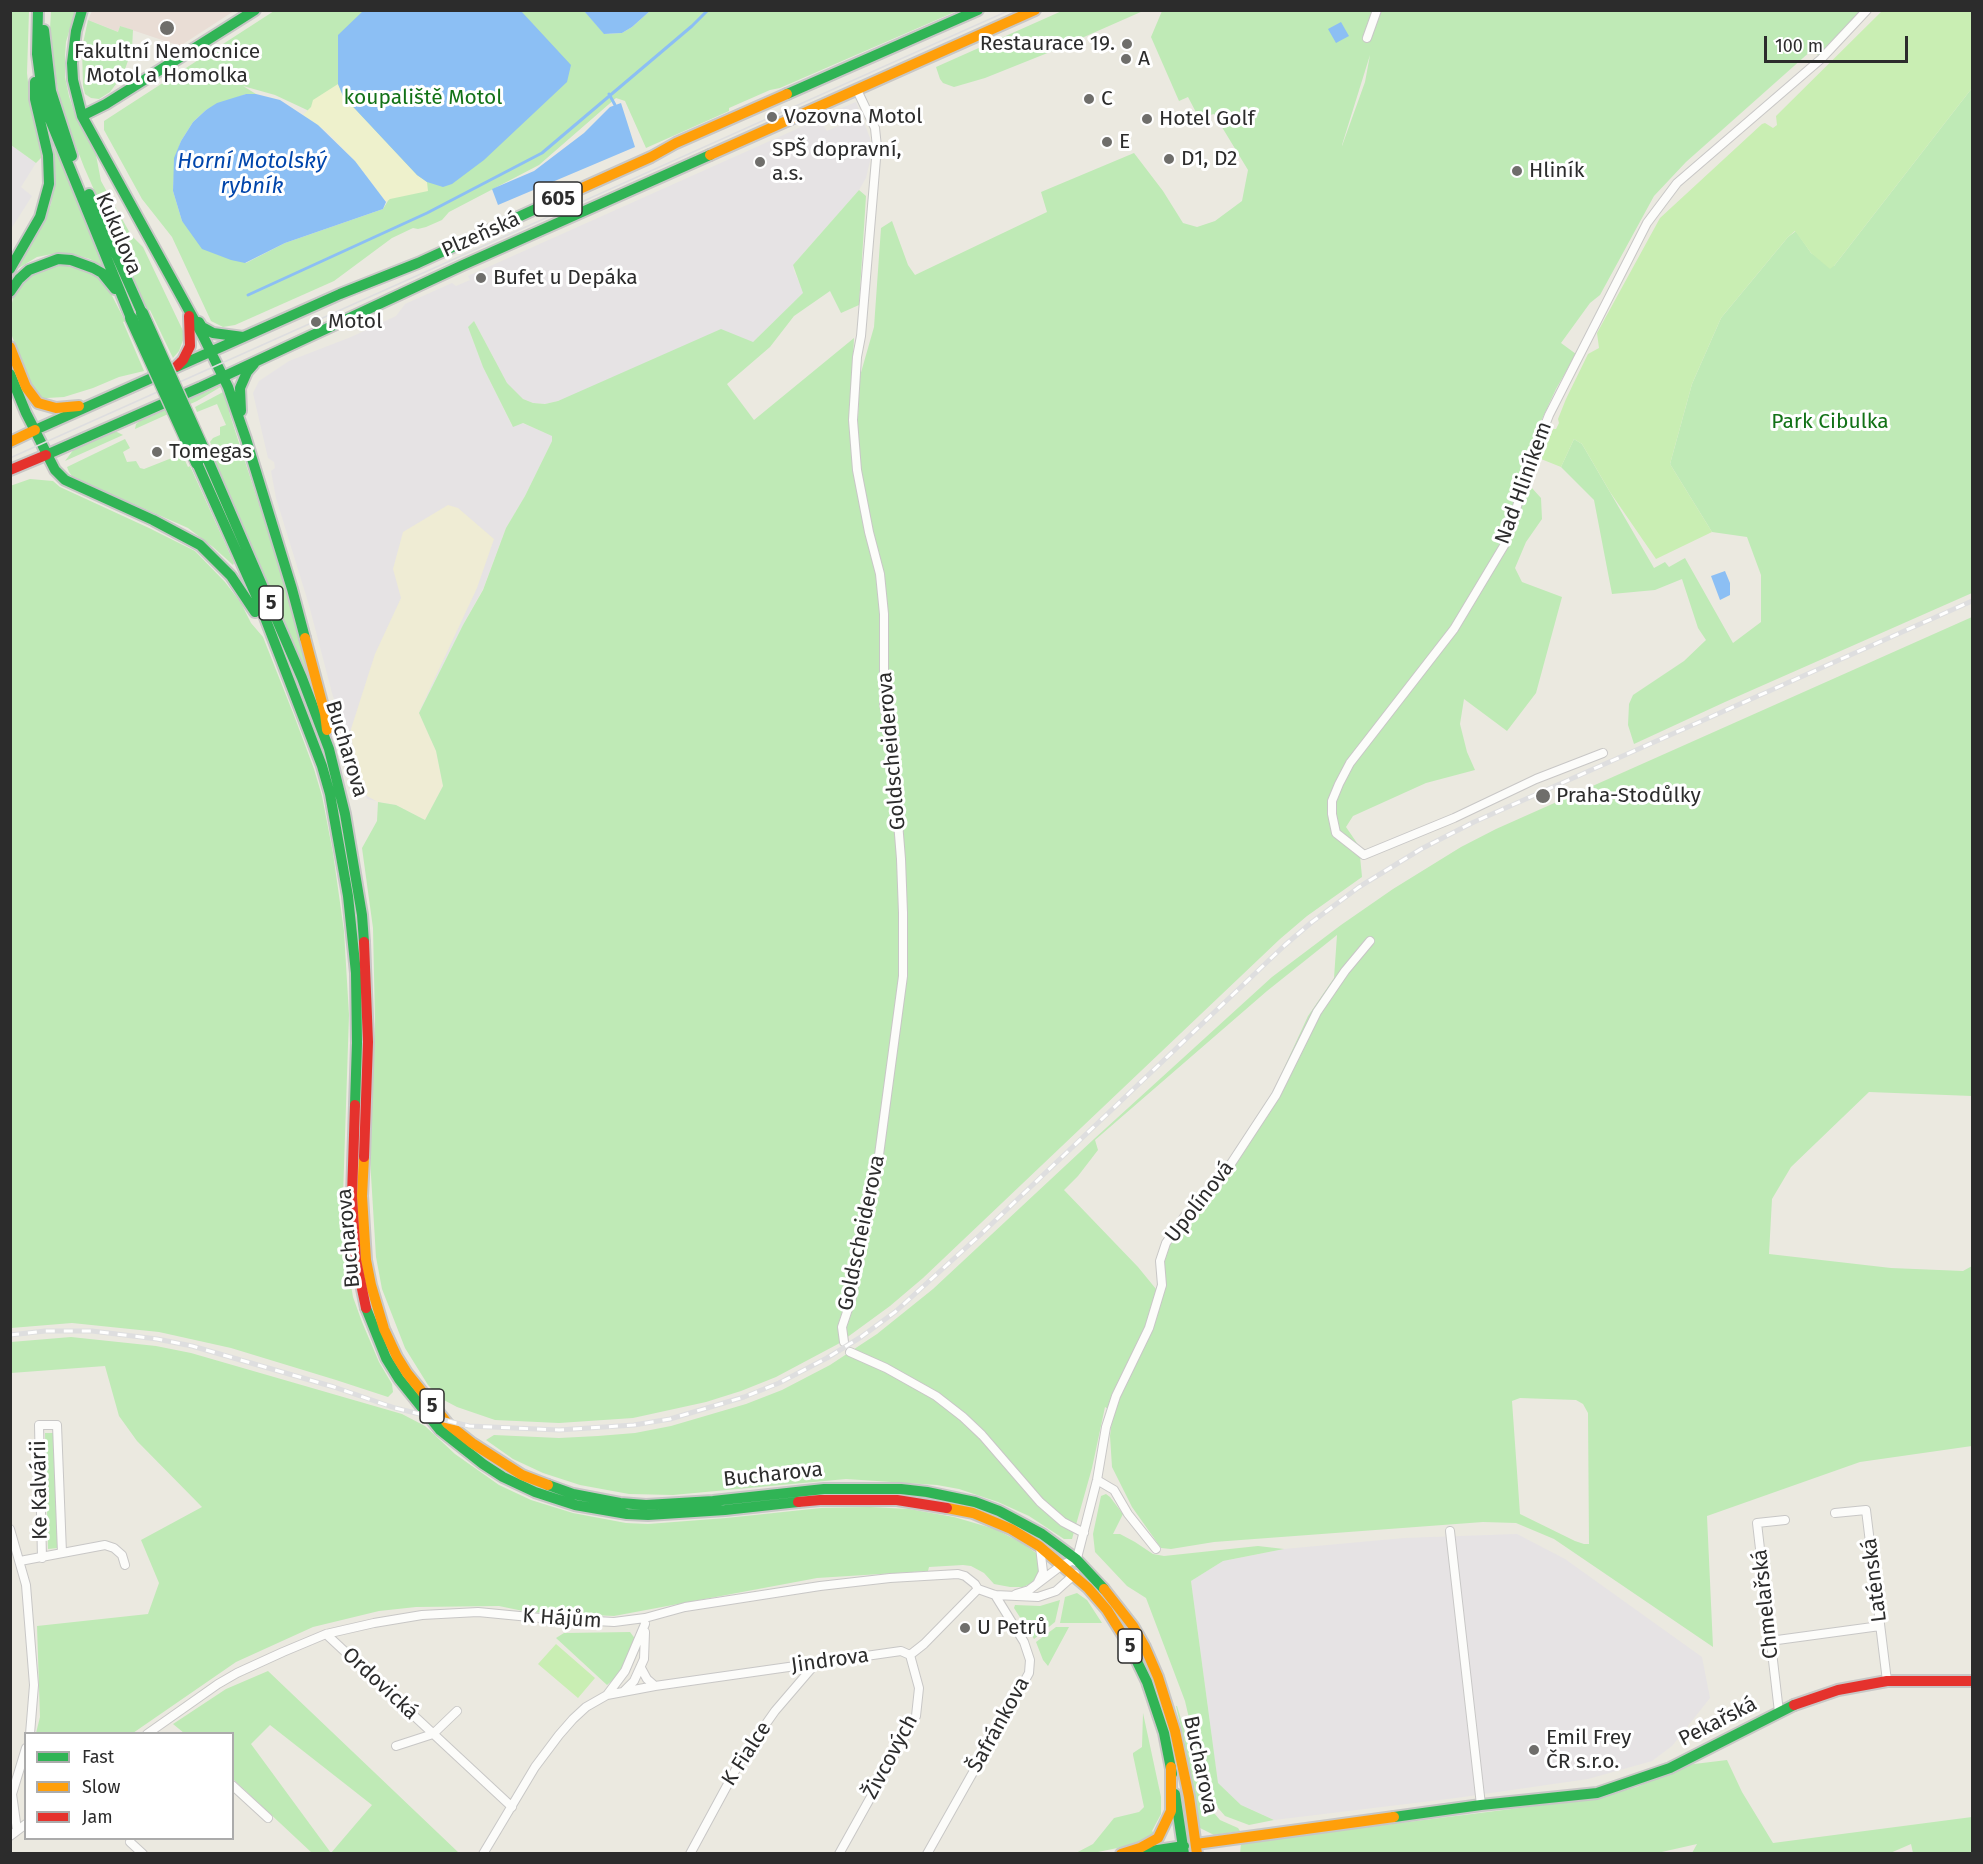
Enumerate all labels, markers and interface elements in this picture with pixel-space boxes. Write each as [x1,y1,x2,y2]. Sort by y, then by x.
marker: Fakultní Nemocnice Motol a Homolka [158,19,176,37]
scale bar [1767,24,1911,62]
place label: Restaurace 19. [980,31,1115,57]
text: 100 m [1775,35,1823,57]
marker: Restaurace 19. [1120,37,1134,51]
place label: Fakultní Nemocnice Motol a Homolka [74,39,260,89]
place label: A [1138,46,1150,72]
marker: A [1119,52,1133,66]
park label: koupaliště Motol [344,85,502,111]
place label: C [1101,86,1113,112]
marker: C [1082,92,1096,106]
place label: Vozovna Motol [784,104,922,130]
place label: Hotel Golf [1159,106,1255,132]
marker: Vozovna Motol [765,110,779,124]
marker: Hotel Golf [1140,112,1154,126]
place label: E [1119,129,1130,155]
marker: E [1100,135,1114,149]
place label: SPŠ dopravní, a.s. [772,137,902,187]
place label: D1, D2 [1181,146,1237,172]
water label: Horní Motolský rybník [177,149,327,200]
marker: D1, D2 [1162,152,1176,166]
marker: SPŠ dopravní, a.s. [753,155,767,169]
place label: Hliník [1529,158,1585,184]
marker: Hliník [1510,164,1524,178]
road number: 605 [534,182,582,216]
street label: Kukulova [89,189,147,279]
street label: Plzeňská [438,207,524,263]
place label: Bufet u Depáka [493,265,638,291]
marker: Bufet u Depáka [474,271,488,285]
place label: Motol [328,309,382,335]
marker: Motol [309,315,323,329]
park label: Park Cibulka [1771,409,1889,435]
street label: Nad Hliníkem [1490,418,1558,548]
place label: Tomegas [169,439,252,465]
marker: Tomegas [150,445,164,459]
road number: 5 [259,586,283,620]
street label: Goldscheiderova [873,671,911,831]
street label: Bucharova [319,698,373,800]
place label: Praha-Stodůlky [1556,783,1701,809]
marker: Praha-Stodůlky [1534,787,1552,805]
street label: Goldscheiderova [833,1153,891,1313]
street label: Upolínová [1160,1156,1240,1248]
street label: Bucharova [332,1187,366,1289]
road number: 5 [420,1389,444,1423]
street label: Ke Kalvárii [27,1440,53,1540]
street label: Bucharova [722,1457,824,1493]
street label: Laténská [1857,1537,1893,1623]
street label: Chmelařská [1748,1548,1784,1660]
street label: K Hájům [521,1604,603,1634]
place label: U Petrů [977,1615,1047,1641]
marker: U Petrů [958,1621,972,1635]
road number: 5 [1118,1629,1142,1663]
street label: Ordovická [337,1642,423,1726]
street label: Jindrova [789,1643,871,1679]
street label: Šafránkova [962,1673,1036,1777]
street label: Pekařská [1675,1692,1761,1752]
street label: Živcových [858,1711,924,1803]
street label: Bucharova [1177,1714,1223,1816]
street label: K Fialce [717,1717,777,1791]
place label: Emil Frey ČR s.r.o. [1546,1725,1631,1775]
legend [24,1732,234,1840]
marker: Emil Frey ČR s.r.o. [1527,1743,1541,1757]
text: Fast [82,1746,114,1768]
text: Slow [82,1776,120,1798]
text: Jam [82,1806,113,1828]

